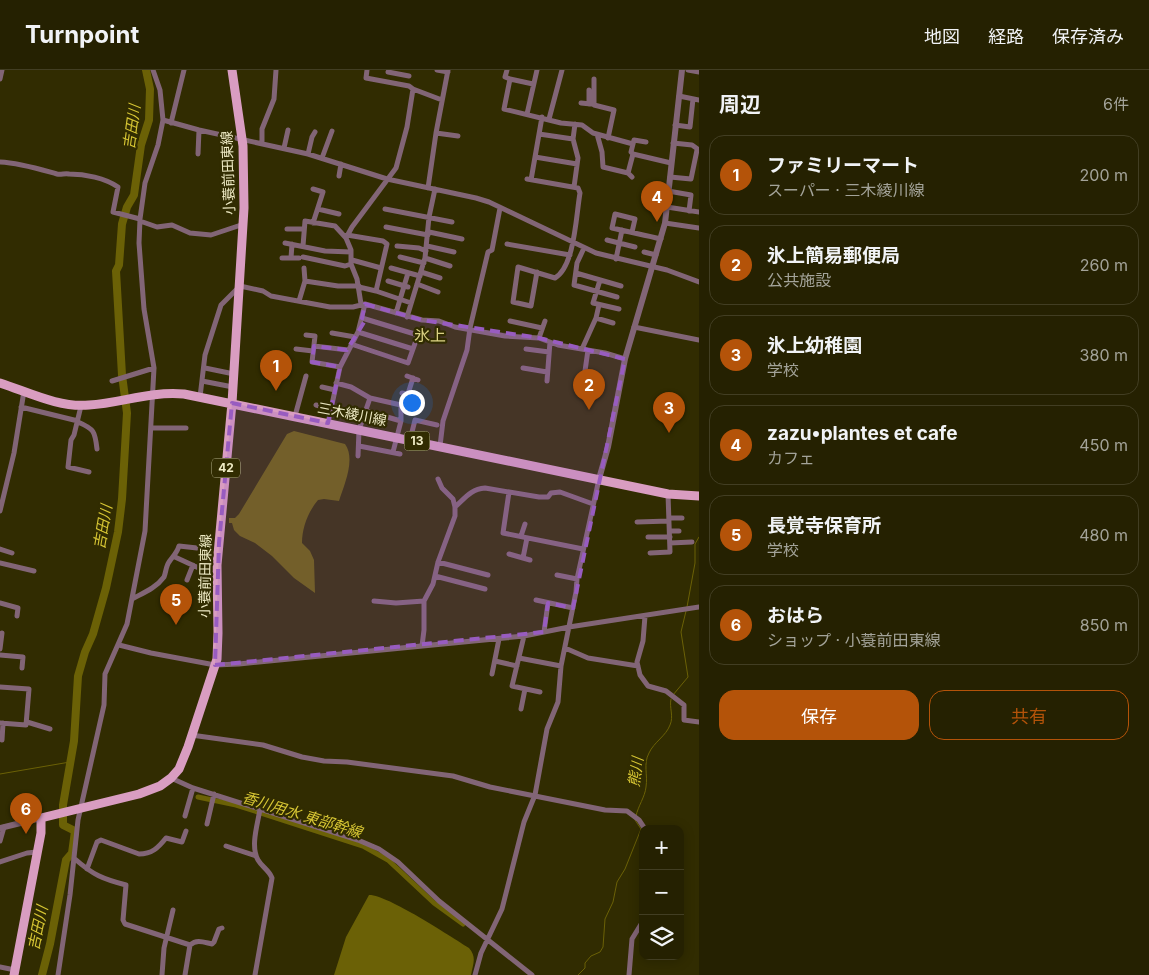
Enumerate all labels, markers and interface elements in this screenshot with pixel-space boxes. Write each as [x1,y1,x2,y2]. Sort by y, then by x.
text: Turnpoint [25,20,139,49]
text: 地図 [924,26,960,47]
text: 経路 [988,26,1024,47]
text: 保存済み [1052,26,1124,47]
text: 周辺 [719,92,761,117]
text: 6件 [1103,94,1129,114]
water label: 吉田川 [119,101,144,151]
street label: 小蓑前田東線 [218,131,237,215]
text: ファミリーマート [767,154,919,177]
text: 1 [733,165,739,185]
text: 200 m [1080,165,1128,185]
text: スーパー · 三木綾川線 [767,180,924,200]
pin: 4 [641,181,673,222]
text: 氷上簡易郵便局 [767,244,900,267]
text: 2 [731,255,741,275]
text: 260 m [1080,255,1128,275]
text: 公共施設 [767,270,831,290]
district label: 氷上 [414,325,446,345]
text: 氷上幼稚園 [767,334,862,357]
text: 3 [731,345,741,365]
text: 380 m [1080,345,1128,365]
pin: 1 [260,350,292,391]
text: 学校 [767,360,799,380]
pin: 2 [573,369,605,410]
your location [399,390,425,416]
pin: 3 [653,392,685,433]
street label: 三木綾川線 [316,398,388,429]
text: zazu•plantes et cafe [767,422,958,445]
road number: 13 [404,432,430,451]
text: 4 [731,435,741,455]
text: 450 m [1079,435,1128,455]
text: カフェ [767,448,815,468]
road number: 42 [212,458,240,478]
water label: 吉田川 [89,501,116,551]
text: 長覚寺保育所 [767,514,881,537]
text: 5 [731,525,741,545]
text: 480 m [1079,525,1128,545]
street label: 小蓑前田東線 [195,534,214,618]
text: 学校 [767,540,799,560]
pin: 5 [160,584,192,625]
text: おはら [767,604,824,627]
text: 6 [731,615,741,635]
text: 850 m [1080,615,1128,635]
text: ショップ · 小蓑前田東線 [767,630,941,650]
button: 保存 [719,690,919,740]
button: 共有 [929,690,1129,740]
water label: 熊川 [624,754,647,788]
water label: 香川用水 東部幹線 [240,787,366,842]
pin: 6 [10,793,42,834]
map controls [639,825,684,960]
button: + [639,825,684,870]
button: − [639,870,684,915]
water label: 吉田川 [24,902,52,952]
button: layers [639,915,684,960]

